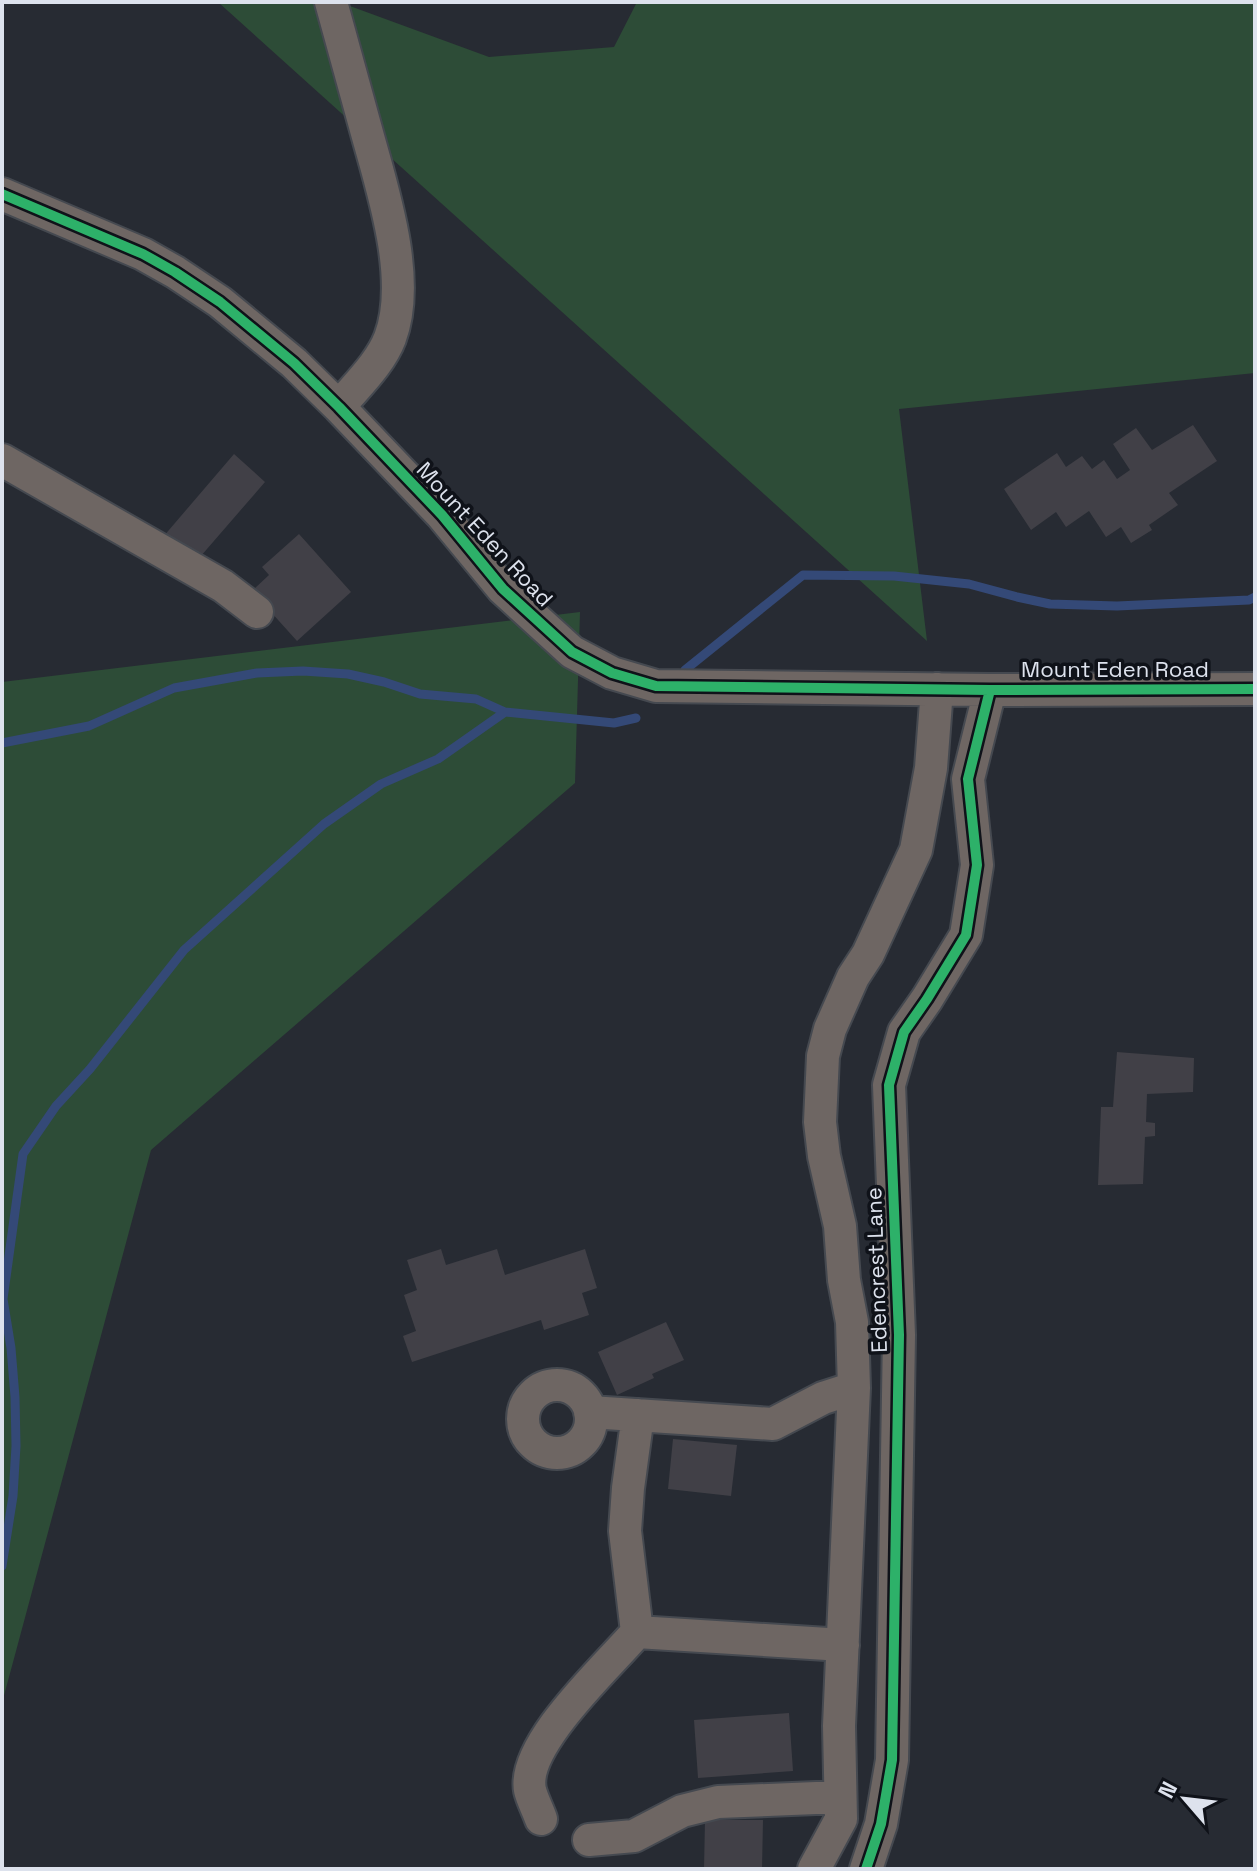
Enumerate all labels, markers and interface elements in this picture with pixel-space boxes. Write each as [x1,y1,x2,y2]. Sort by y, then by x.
street label: Mount Eden Road [411,456,559,612]
street label: Mount Eden Road [1021,655,1209,683]
street label: Edencrest Lane [859,1187,893,1353]
north arrow [1145,1759,1225,1839]
text: N [1152,1777,1183,1803]

